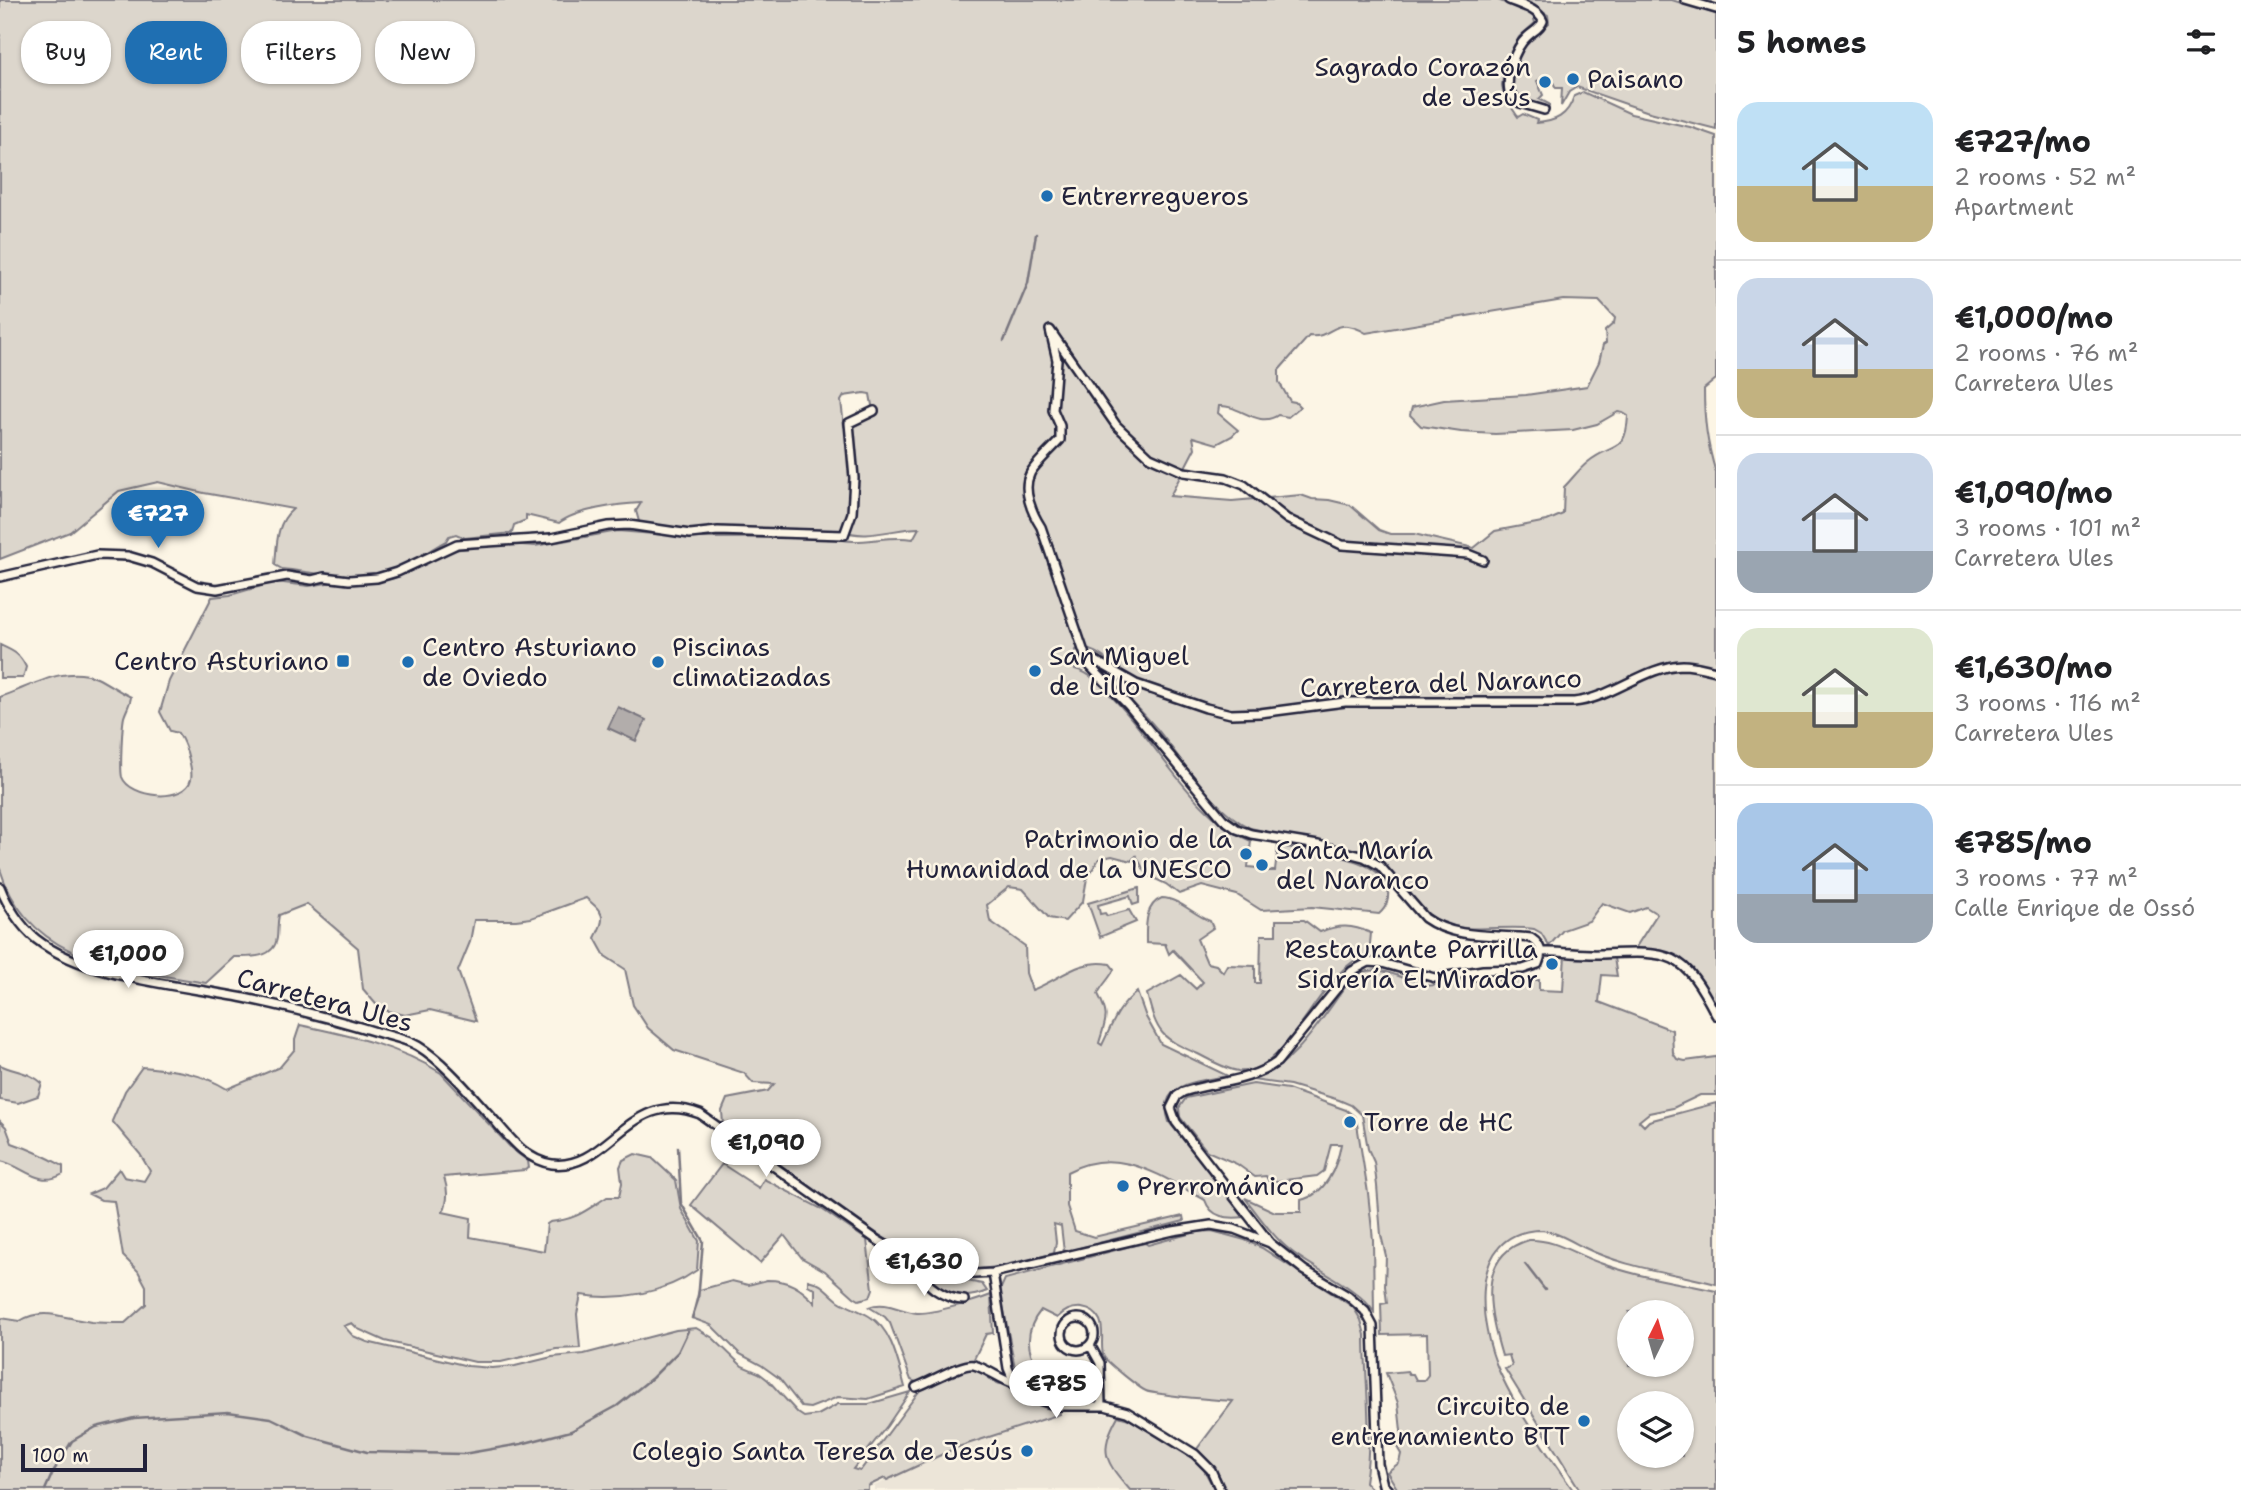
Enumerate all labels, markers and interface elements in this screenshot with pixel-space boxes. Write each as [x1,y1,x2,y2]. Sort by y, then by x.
chip: Buy [21,21,111,84]
chip: Rent [125,21,227,84]
chip: Filters [241,21,361,84]
chip: New [375,21,475,84]
text: 5 homes [1737,22,1867,63]
icon: filters [2182,23,2220,61]
place label: Sagrado Corazón de Jesús [1315,49,1531,114]
place label: Paisano [1587,61,1684,96]
marker: Paisano [1565,71,1581,87]
marker: Sagrado Corazón de Jesús [1537,74,1553,90]
text: €727/mo [1954,121,2091,162]
icon: home [1793,130,1877,214]
text: 2 rooms · 52 m² [1954,162,2136,192]
place label: Entrerregueros [1061,178,1249,213]
marker: Entrerregueros [1039,188,1055,204]
text: Apartment [1954,192,2074,222]
text: €1,000/mo [1954,297,2113,338]
icon: home [1793,306,1877,390]
text: 2 rooms · 76 m² [1954,338,2138,368]
text: Carretera Ules [1954,368,2114,398]
text: €1,090/mo [1954,472,2113,513]
icon: home [1793,481,1877,565]
pin: €727 [117,490,199,550]
text: €727 [127,498,189,528]
text: 3 rooms · 101 m² [1954,513,2141,543]
text: Carretera Ules [1954,543,2114,573]
place label: Centro Asturiano de Oviedo [422,629,637,694]
place label: Piscinas climatizadas [672,629,831,694]
place label: San Miguel de Lillo [1049,638,1189,703]
place label: Centro Asturiano [114,643,329,678]
text: €1,630/mo [1954,647,2113,688]
marker: Centro Asturiano [335,653,351,669]
marker: Centro Asturiano de Oviedo [400,654,416,670]
marker: Piscinas climatizadas [650,654,666,670]
icon: home [1793,656,1877,740]
street label: Carretera del Naranco [1299,660,1583,705]
marker: San Miguel de Lillo [1027,663,1043,679]
text: 3 rooms · 116 m² [1954,688,2141,718]
text: Carretera Ules [1954,718,2114,748]
place label: Patrimonio de la Humanidad de la UNESCO [906,821,1232,886]
text: €785/mo [1954,822,2092,863]
icon: home [1793,831,1877,915]
place label: Santa María del Naranco [1276,832,1433,897]
marker: Patrimonio de la Humanidad de la UNESCO [1238,846,1254,862]
marker: Santa María del Naranco [1254,857,1270,873]
text: 3 rooms · 77 m² [1954,863,2138,893]
text: Calle Enrique de Ossó [1954,893,2195,923]
pin: €1,000 [71,930,185,990]
place label: Restaurante Parrilla Sidrería El Mirador [1285,931,1538,996]
text: €1,000 [89,938,167,968]
marker: Restaurante Parrilla Sidrería El Mirador [1544,956,1560,972]
street label: Carretera Ules [233,959,417,1040]
place label: Torre de HC [1364,1104,1513,1139]
marker: Torre de HC [1342,1114,1358,1130]
pin: €1,090 [709,1120,823,1179]
text: €1,090 [727,1127,805,1157]
place label: Prerrománico [1137,1168,1304,1203]
marker: Prerrománico [1115,1178,1131,1194]
pin: €1,630 [867,1238,981,1298]
text: €1,630 [885,1246,963,1276]
north arrow [1617,1300,1694,1377]
map controls [1617,1300,1694,1468]
pin: €785 [1015,1360,1097,1420]
text: €785 [1025,1368,1087,1398]
place label: Circuito de entrenamiento BTT [1330,1388,1570,1453]
button: layers [1617,1391,1694,1468]
marker: Circuito de entrenamiento BTT [1576,1413,1592,1429]
place label: Colegio Santa Teresa de Jesús [632,1433,1013,1468]
scale bar [21,1441,147,1473]
text: 100 m [32,1443,89,1468]
marker: Colegio Santa Teresa de Jesús [1019,1443,1035,1459]

